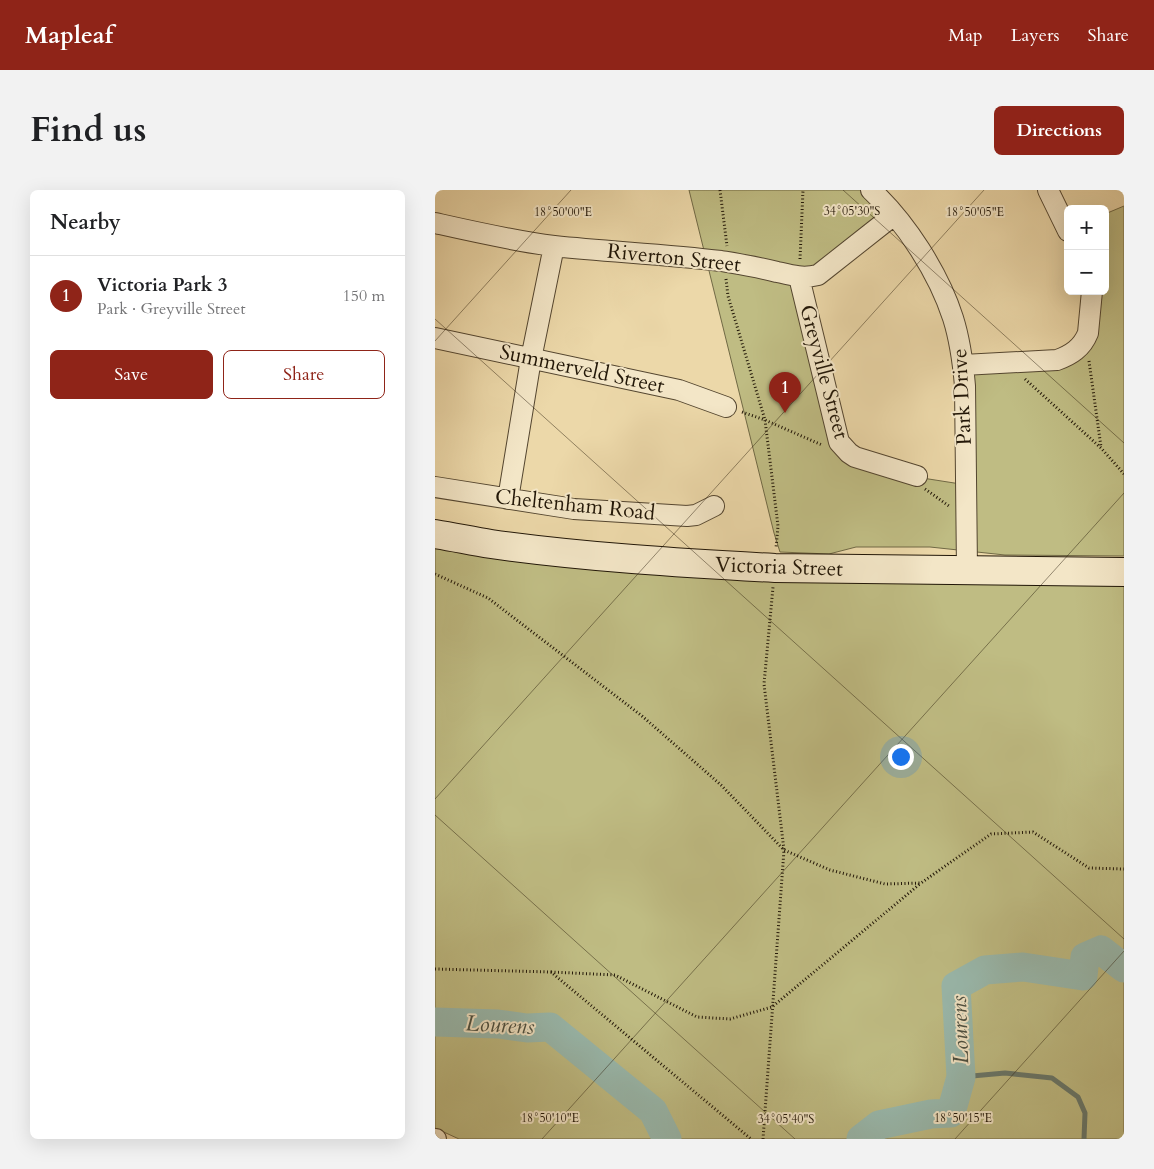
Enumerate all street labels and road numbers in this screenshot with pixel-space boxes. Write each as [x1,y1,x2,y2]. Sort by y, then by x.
street label: Riverton Street [606,237,743,279]
street label: Greyville Street [792,302,856,443]
street label: Summerveld Street [497,337,667,401]
street label: Park Drive [945,348,979,446]
street label: Cheltenham Road [494,482,656,528]
street label: Victoria Street [715,550,844,584]

